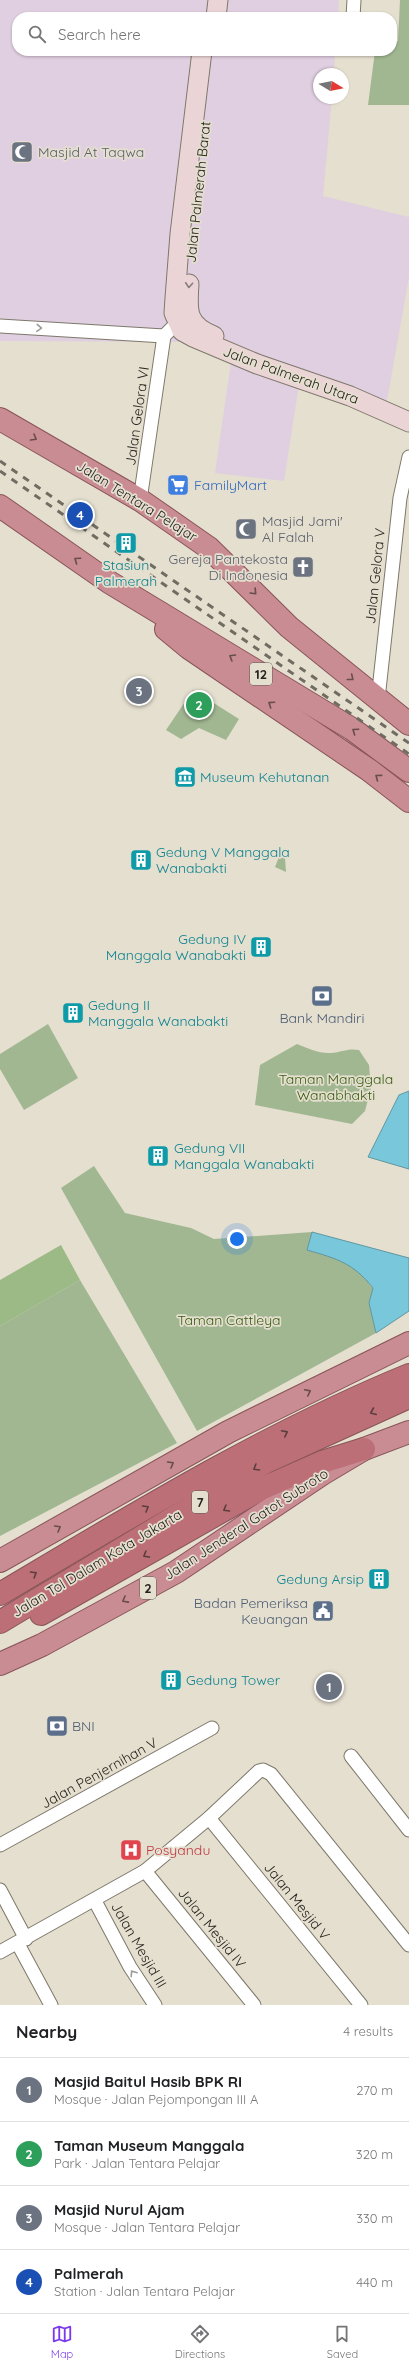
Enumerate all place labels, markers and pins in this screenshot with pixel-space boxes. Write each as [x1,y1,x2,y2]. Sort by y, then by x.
mosque icon: Masjid At Taqwa [9,139,35,165]
place label: Masjid At Taqwa [38,143,144,161]
supermarket icon: FamilyMart [165,472,191,498]
place label: FamilyMart [194,476,267,494]
pin: 4 [67,500,93,530]
place label: Masjid Jami' Al Falah [262,512,343,546]
mosque icon: Masjid Jami' Al Falah [233,516,259,542]
building icon: Stasiun Palmerah [113,530,139,556]
place label: Gereja Pantekosta Di Indonesia [168,550,288,584]
church icon: Gereja Pantekosta Di Indonesia [290,554,316,580]
place label: Stasiun Palmerah [95,556,157,590]
pin: 3 [126,676,152,706]
pin: 2 [186,690,212,720]
museum icon: Museum Kehutanan [172,764,198,790]
place label: Museum Kehutanan [200,768,329,786]
place label: Gedung V Manggala Wanabakti [156,843,290,877]
building icon: Gedung V Manggala Wanabakti [128,847,154,873]
place label: Gedung IV Manggala Wanabakti [106,930,246,964]
building icon: Gedung IV Manggala Wanabakti [248,934,274,960]
bank icon: Bank Mandiri [309,983,335,1009]
place label: Gedung II Manggala Wanabakti [88,996,228,1030]
building icon: Gedung II Manggala Wanabakti [60,1000,86,1026]
place label: Bank Mandiri [279,1009,365,1027]
place label: Gedung VII Manggala Wanabakti [174,1139,314,1173]
building icon: Gedung VII Manggala Wanabakti [145,1143,171,1169]
building icon: Gedung Arsip [366,1566,392,1592]
place label: Gedung Arsip [277,1570,364,1588]
place label: Badan Pemeriksa Keuangan [194,1594,308,1628]
public building icon: Badan Pemeriksa Keuangan [310,1598,336,1624]
building icon: Gedung Tower [158,1667,184,1693]
place label: Gedung Tower [186,1671,281,1689]
pin: 1 [316,1672,342,1702]
bank icon: BNI [44,1713,70,1739]
place label: BNI [72,1717,95,1735]
hospital icon: Posyandu [118,1837,144,1863]
place label: Posyandu [146,1841,210,1859]

